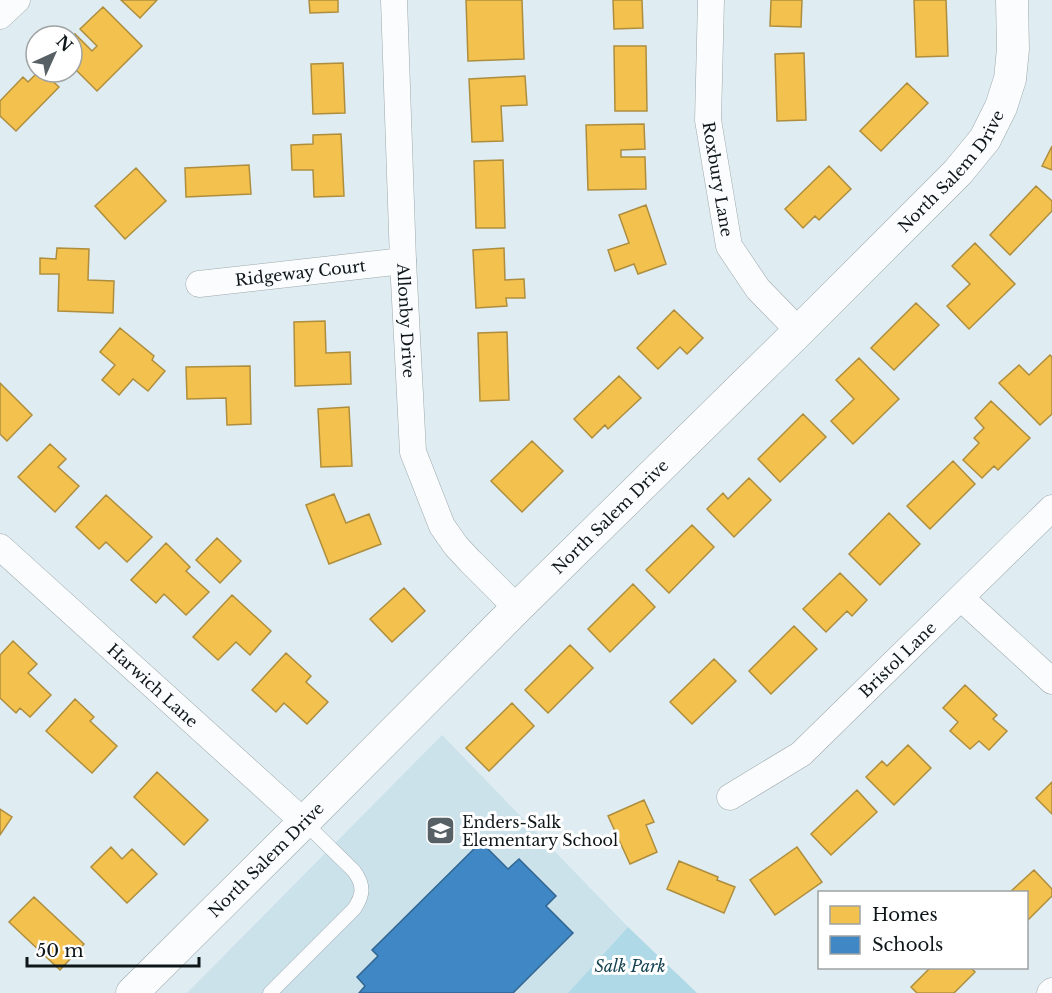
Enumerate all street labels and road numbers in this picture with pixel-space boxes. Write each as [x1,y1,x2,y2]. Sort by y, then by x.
street label: North Salem Drive [894,107,1008,236]
street label: Roxbury Lane [698,120,737,238]
street label: Ridgeway Court [234,255,367,290]
street label: Allonby Drive [393,262,419,378]
street label: North Salem Drive [548,455,672,578]
street label: Bristol Lane [855,617,940,702]
street label: Harwich Lane [103,639,202,731]
street label: North Salem Drive [204,798,328,921]

